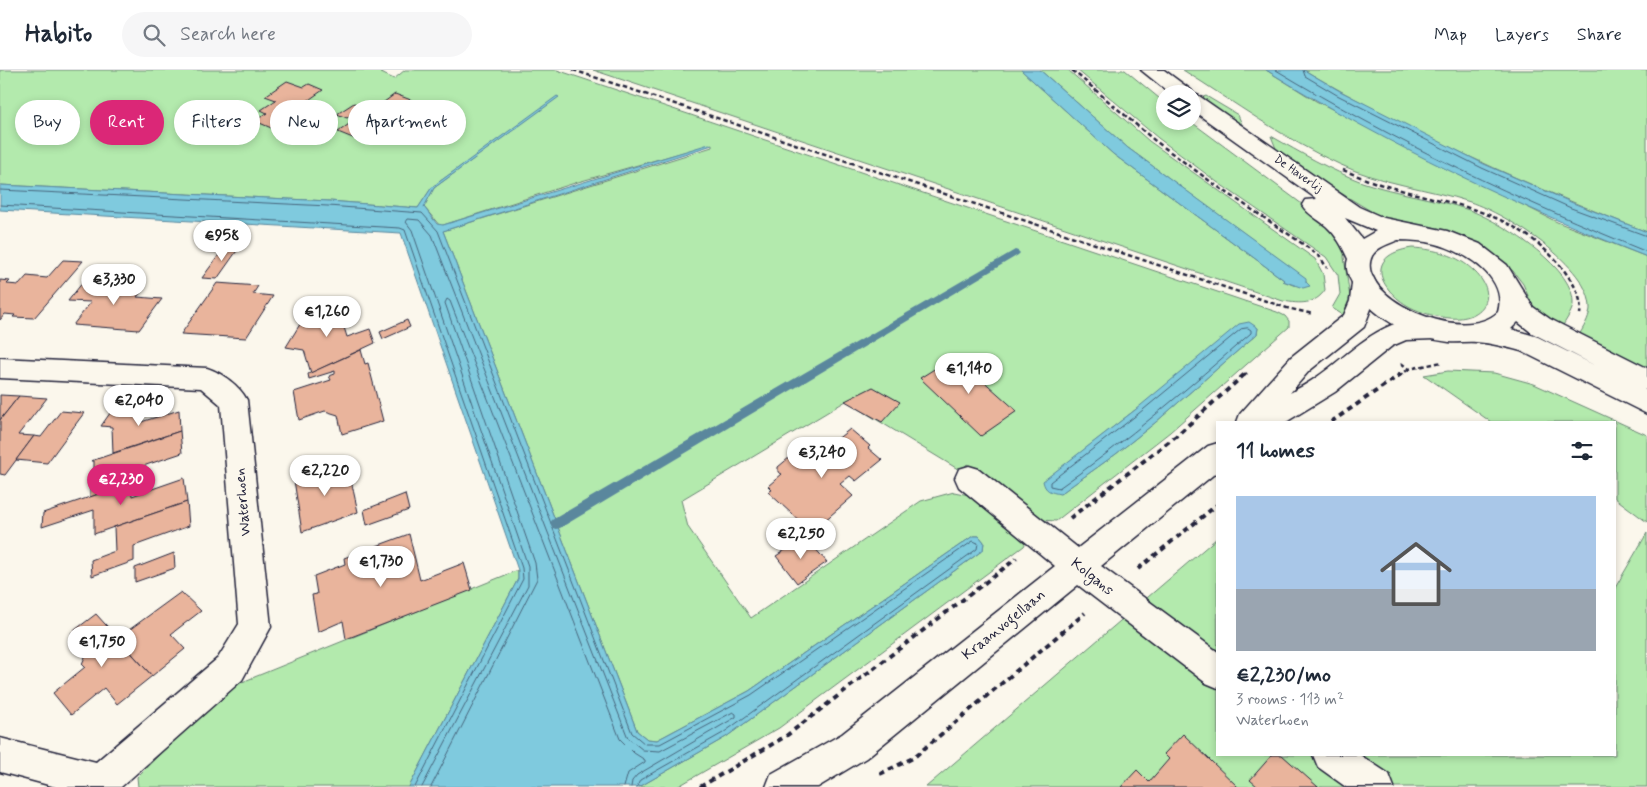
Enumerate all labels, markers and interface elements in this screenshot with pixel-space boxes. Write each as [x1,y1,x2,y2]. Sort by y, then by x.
search box [122,12,472,57]
text: Habito [25,19,92,50]
icon: search [140,21,168,49]
text: Search here [180,22,276,47]
text: Map [1434,23,1467,47]
text: Layers [1495,23,1549,47]
text: Share [1577,23,1622,47]
map controls [1156,85,1201,130]
button: layers [1156,85,1201,130]
chip: Buy [15,100,80,145]
chip: Rent [90,100,164,145]
chip: Filters [174,100,260,145]
chip: New [270,100,338,145]
chip: Apartment [348,100,466,145]
street label: De Haverlij [1270,151,1326,197]
pin: €958 [192,220,252,262]
text: €958 [204,225,240,246]
pin: €3,330 [73,264,155,306]
text: €3,330 [92,269,136,290]
pin: €1,260 [286,296,368,338]
text: €1,260 [304,301,350,322]
pin: €1,140 [928,352,1010,395]
text: €1,140 [946,358,992,379]
pin: €2,040 [98,384,180,427]
text: €2,040 [114,390,164,411]
pin: €3,240 [781,436,863,479]
text: 11 homes [1236,437,1315,465]
icon: filters [1568,437,1596,465]
text: €3,240 [798,442,846,463]
pin: €2,220 [284,454,366,497]
text: €2,220 [301,460,349,481]
pin: €2,230 [80,464,162,506]
street label: Waterhoen [230,467,256,537]
text: €2,230 [98,469,144,490]
pin: €2,250 [760,518,842,560]
text: €2,250 [777,523,825,544]
icon: home [1371,529,1461,619]
pin: €1,730 [340,546,422,588]
text: €1,730 [359,551,403,572]
street label: Kolgans [1066,554,1118,601]
street label: Kraanvogellaan [958,585,1051,666]
pin: €1,750 [61,626,143,668]
text: €1,750 [78,631,126,652]
text: €2,230/mo [1236,661,1331,689]
text: 3 rooms · 113 m² [1236,689,1344,710]
text: Waterhoen [1236,710,1309,731]

